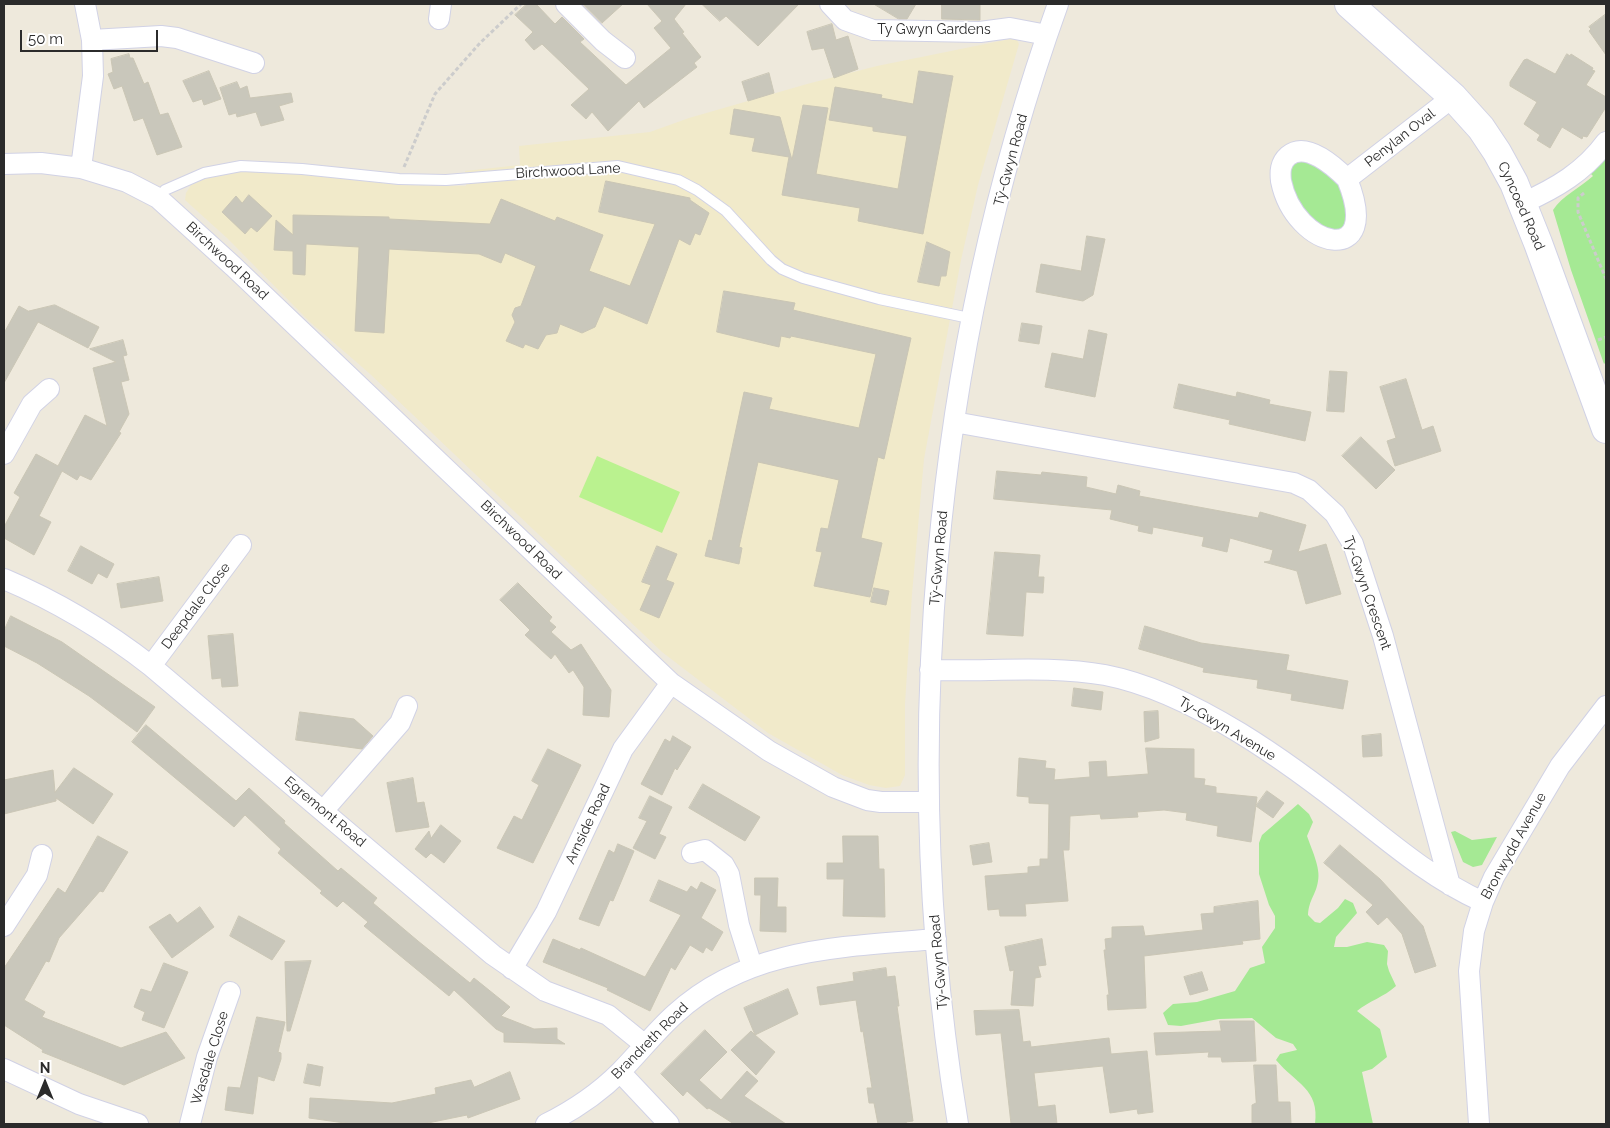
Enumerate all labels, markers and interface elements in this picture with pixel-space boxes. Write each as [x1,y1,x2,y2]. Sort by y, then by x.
scale bar [22,20,160,52]
street label: Ty Gwyn Gardens [877,22,991,38]
text: 50 m [28,30,63,48]
street label: Penylan Oval [1361,105,1439,171]
street label: Tŷ-Gwyn Road [991,112,1031,208]
street label: Cyncoed Road [1494,159,1548,253]
street label: Birchwood Lane [515,160,621,182]
street label: Birchwood Road [182,219,272,303]
street label: Birchwood Road [477,497,565,583]
street label: Tŷ-Gwyn Road [926,510,952,606]
street label: Ty-Gwyn Crescent [1340,534,1394,652]
street label: Deepdale Close [158,560,234,652]
street label: Ty-Gwyn Avenue [1175,693,1279,765]
street label: Egremont Road [281,773,369,851]
street label: Arnside Road [562,781,614,867]
street label: Bronwydd Avenue [1478,790,1550,902]
street label: Tŷ-Gwyn Road [926,914,952,1010]
street label: Brandreth Road [608,999,692,1083]
street label: Wasdale Close [188,1009,232,1107]
north arrow [20,1058,70,1108]
text: N [40,1060,50,1076]

